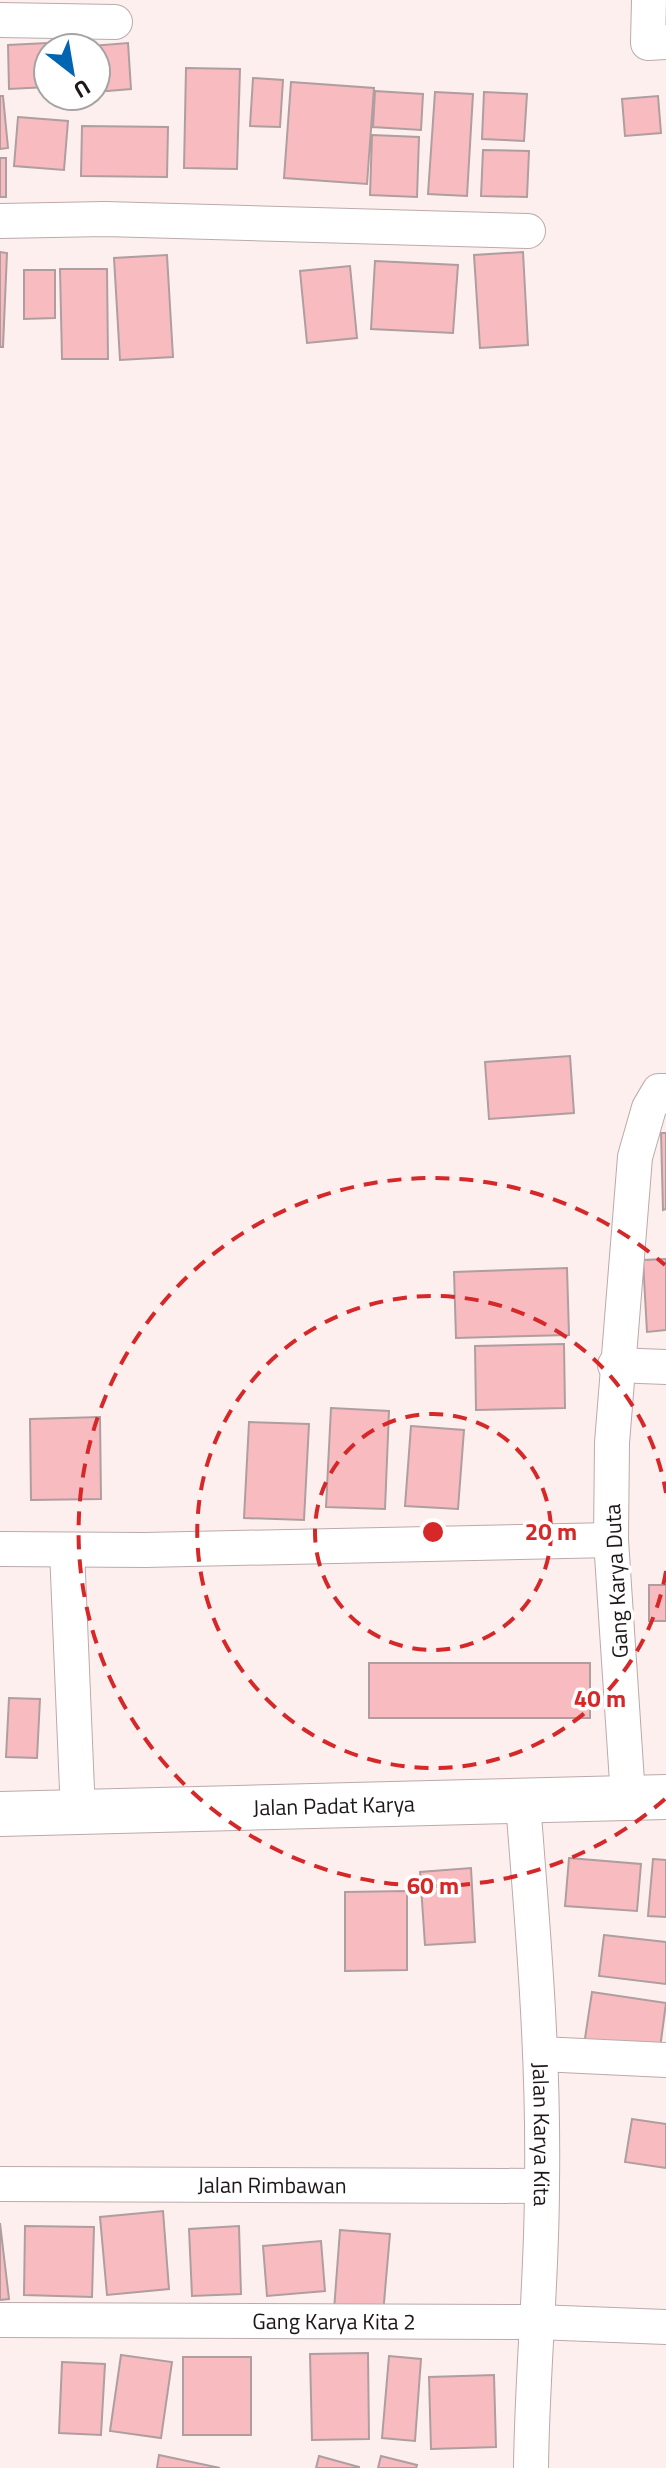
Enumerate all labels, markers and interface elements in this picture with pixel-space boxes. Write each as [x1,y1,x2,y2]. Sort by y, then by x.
north arrow [32,32,112,112]
text: U [67,71,97,107]
street label: Gang Karya Duta [595,1503,637,1659]
text: 20 m [525,1513,577,1549]
centre of rings [419,1518,447,1546]
text: 40 m [574,1680,626,1716]
street label: Jalan Padat Karya [252,1786,415,1825]
text: 60 m [407,1867,459,1903]
street label: Jalan Karya Kita [523,2062,559,2206]
street label: Jalan Rimbawan [197,2168,347,2202]
street label: Gang Karya Kita 2 [252,2304,416,2339]

